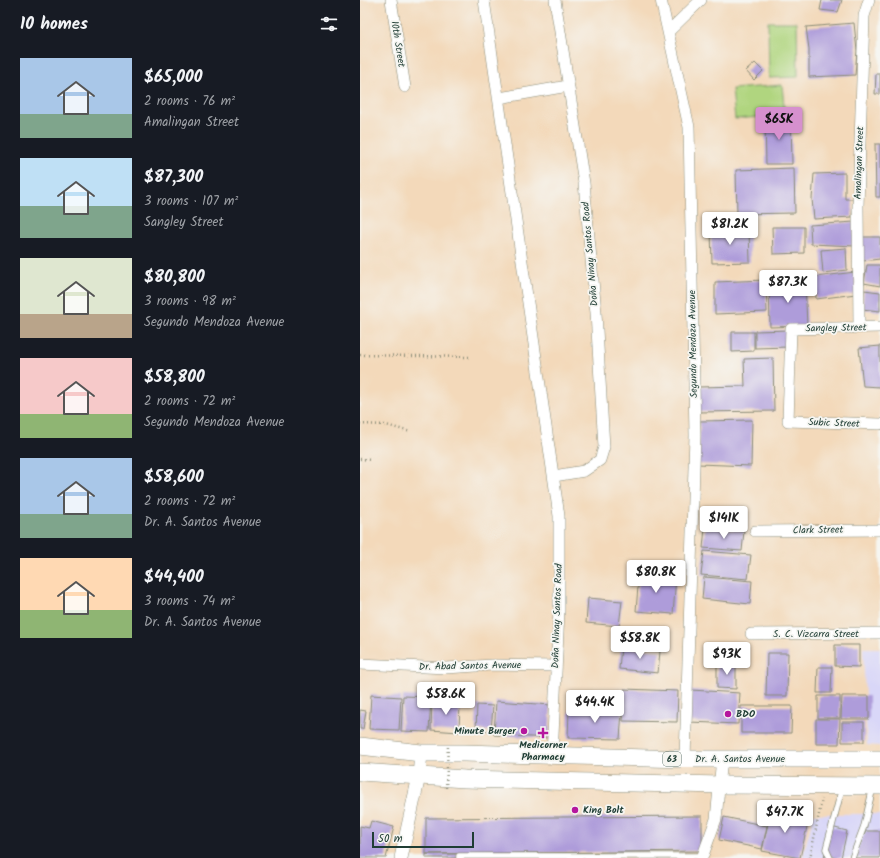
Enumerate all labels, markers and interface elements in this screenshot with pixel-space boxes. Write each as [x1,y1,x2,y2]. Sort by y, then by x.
text: 10 homes [20,11,88,38]
icon: filters [318,13,340,35]
street label: 10th Street [386,20,410,68]
text: $65,000 [144,64,203,91]
icon: home [52,74,100,122]
text: 2 rooms · 76 m² [144,91,235,112]
pin: $65K [755,107,803,141]
text: $65K [764,109,794,130]
text: Amalingan Street [144,112,239,133]
street label: Amalingan Street [850,126,868,200]
text: $87,300 [144,164,203,191]
icon: home [52,174,100,222]
text: 3 rooms · 107 m² [144,191,238,212]
street label: Doña Ninay Santos Road [577,200,603,307]
text: Sangley Street [144,212,223,233]
pin: $81.2K [697,212,763,246]
text: $81.2K [711,214,749,235]
text: $80,800 [144,264,205,291]
pin: $87.3K [755,270,821,304]
text: $87.3K [768,272,808,293]
icon: home [52,274,100,322]
street label: Segundo Mendoza Avenue [684,289,702,398]
text: 3 rooms · 98 m² [144,291,236,312]
text: Segundo Mendoza Avenue [144,312,284,333]
street label: Sangley Street [805,319,867,337]
text: $58,800 [144,364,205,391]
icon: home [52,374,100,422]
text: 2 rooms · 72 m² [144,391,235,412]
text: Segundo Mendoza Avenue [144,412,284,433]
street label: Subic Street [808,414,860,432]
text: $58,600 [144,464,204,491]
icon: home [52,474,100,522]
text: 2 rooms · 72 m² [144,491,235,512]
pin: $141K [696,506,752,540]
text: $141K [709,508,739,529]
text: Dr. A. Santos Avenue [144,512,261,533]
street label: Clark Street [793,522,844,538]
pin: $80.8K [623,560,689,594]
street label: Doña Ninay Santos Road [547,562,567,669]
text: $80.8K [636,562,676,583]
text: $44,400 [144,564,204,591]
icon: home [52,574,100,622]
text: 3 rooms · 74 m² [144,591,235,612]
text: Dr. A. Santos Avenue [144,612,261,633]
pin: $58.8K [607,626,673,660]
street label: S. C. Vizcarra Street [773,626,859,642]
text: $58.8K [620,628,660,649]
pin: $93K [703,642,751,676]
text: $93K [712,644,742,665]
street label: Dr. Abad Santos Avenue [419,657,522,675]
pin: $58.6K [413,682,479,716]
text: $58.6K [426,684,466,705]
pin: $44.4K [562,690,628,724]
text: $44.4K [575,692,615,713]
place label: BDO [736,706,756,722]
marker: BDO [723,709,733,719]
place label: Minute Burger [454,723,516,739]
marker: Minute Burger [519,726,529,736]
marker: Medicorner Pharmacy [538,728,548,738]
place label: Medicorner Pharmacy [519,737,567,765]
street label: Dr. A. Santos Avenue [695,751,786,767]
road number: 63 [663,752,681,766]
pin: $47.7K [752,800,818,834]
place label: King Bolt [583,802,624,818]
text: $47.7K [766,802,804,823]
marker: King Bolt [570,805,580,815]
scale bar [372,830,474,849]
text: 50 m [378,830,403,848]

